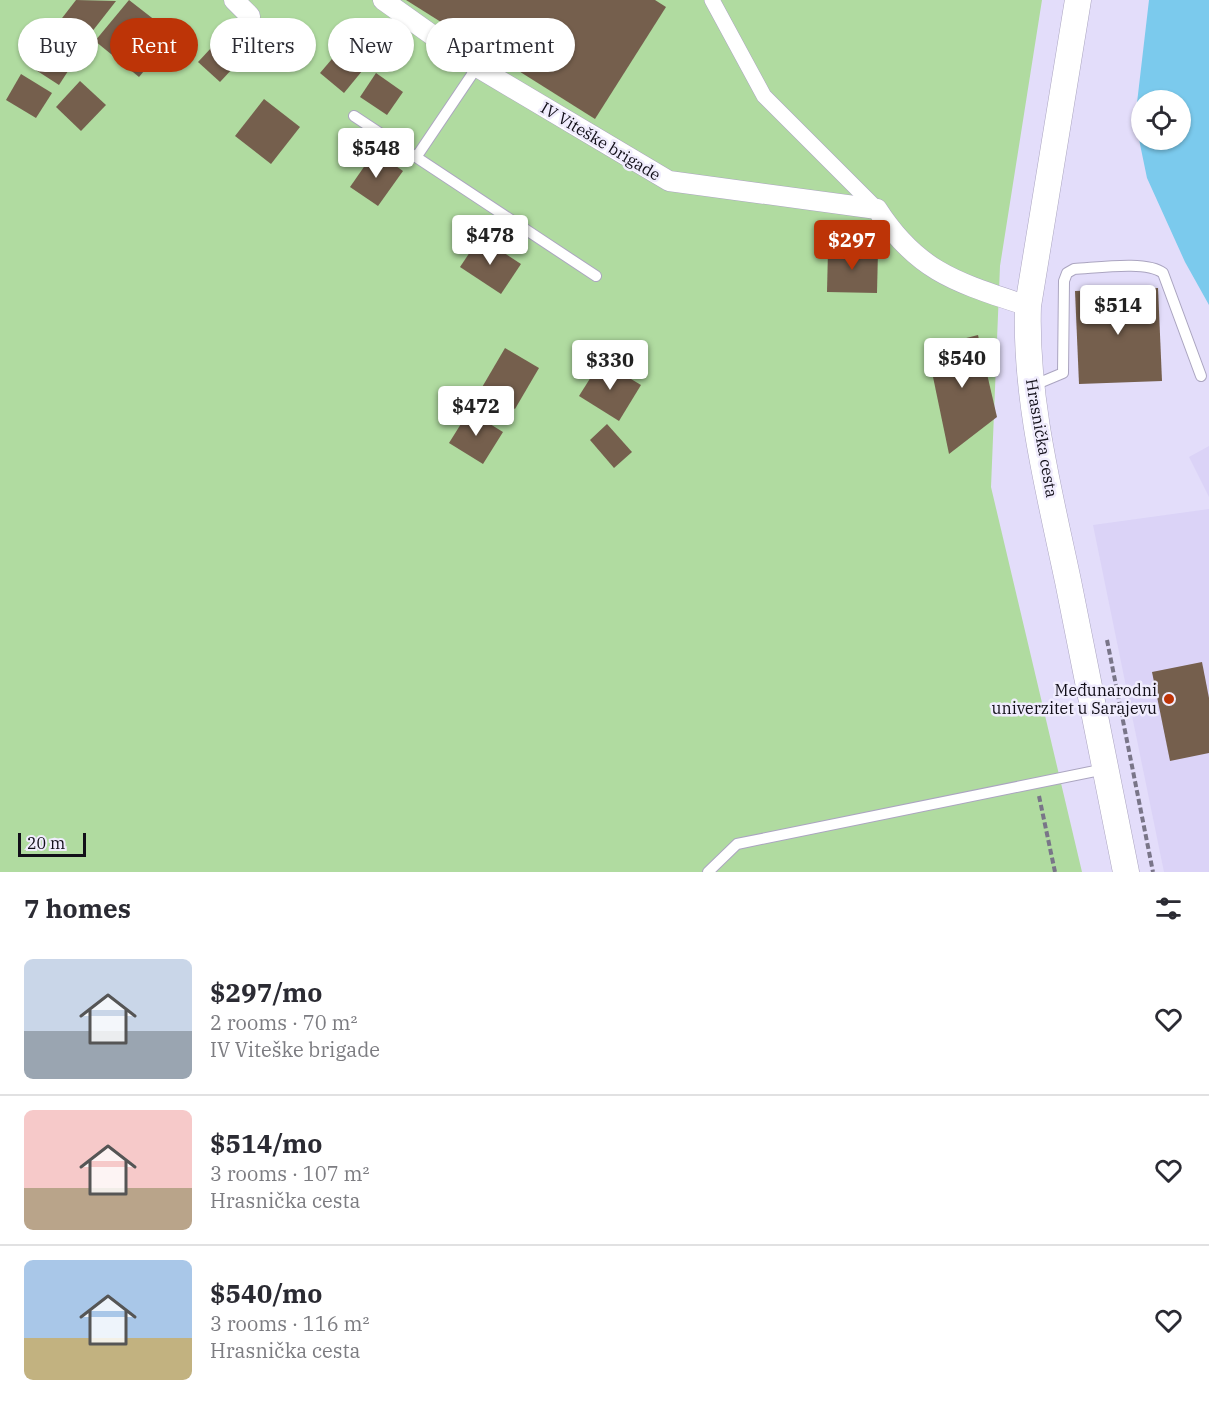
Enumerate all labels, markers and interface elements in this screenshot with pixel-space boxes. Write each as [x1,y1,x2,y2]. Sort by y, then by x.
chip: Buy [18,18,98,72]
chip: Rent [110,18,198,72]
chip: Filters [210,18,316,72]
chip: New [328,18,414,72]
chip: Apartment [426,18,575,72]
map controls [1131,90,1191,150]
button: locate [1131,90,1191,150]
street label: IV Viteške brigade [538,97,664,185]
pin: $548 [340,128,412,179]
text: $548 [352,134,400,161]
pin: $478 [454,215,526,266]
pin: $297 [816,220,888,271]
text: $478 [466,221,514,248]
text: $297 [828,226,876,253]
pin: $514 [1082,285,1154,336]
text: $514 [1094,291,1142,318]
pin: $540 [926,338,998,389]
pin: $330 [574,340,646,391]
text: $540 [938,344,986,371]
text: $330 [586,346,634,373]
street label: Hrasnička cesta [1022,377,1062,499]
pin: $472 [440,386,512,437]
text: $472 [452,392,500,419]
place label: Međunarodni univerzitet u Sarajevu [992,680,1157,718]
marker: Međunarodni univerzitet u Sarajevu [1162,692,1176,706]
scale bar [18,830,86,858]
text: 20 m [27,833,65,853]
text: 7 homes [24,891,131,925]
icon: filters [1152,892,1185,925]
text: $297/mo [210,975,322,1009]
icon: home [72,983,144,1055]
icon: heart [1152,1003,1185,1036]
text: 2 rooms · 70 m² [210,1009,357,1036]
text: IV Viteške brigade [210,1036,380,1063]
text: $514/mo [210,1126,322,1160]
icon: home [72,1134,144,1206]
icon: heart [1152,1154,1185,1187]
text: 3 rooms · 107 m² [210,1160,369,1187]
text: Hrasnička cesta [210,1187,360,1214]
text: $540/mo [210,1276,322,1310]
icon: home [72,1284,144,1356]
icon: heart [1152,1304,1185,1337]
text: 3 rooms · 116 m² [210,1310,369,1337]
text: Hrasnička cesta [210,1337,360,1364]

